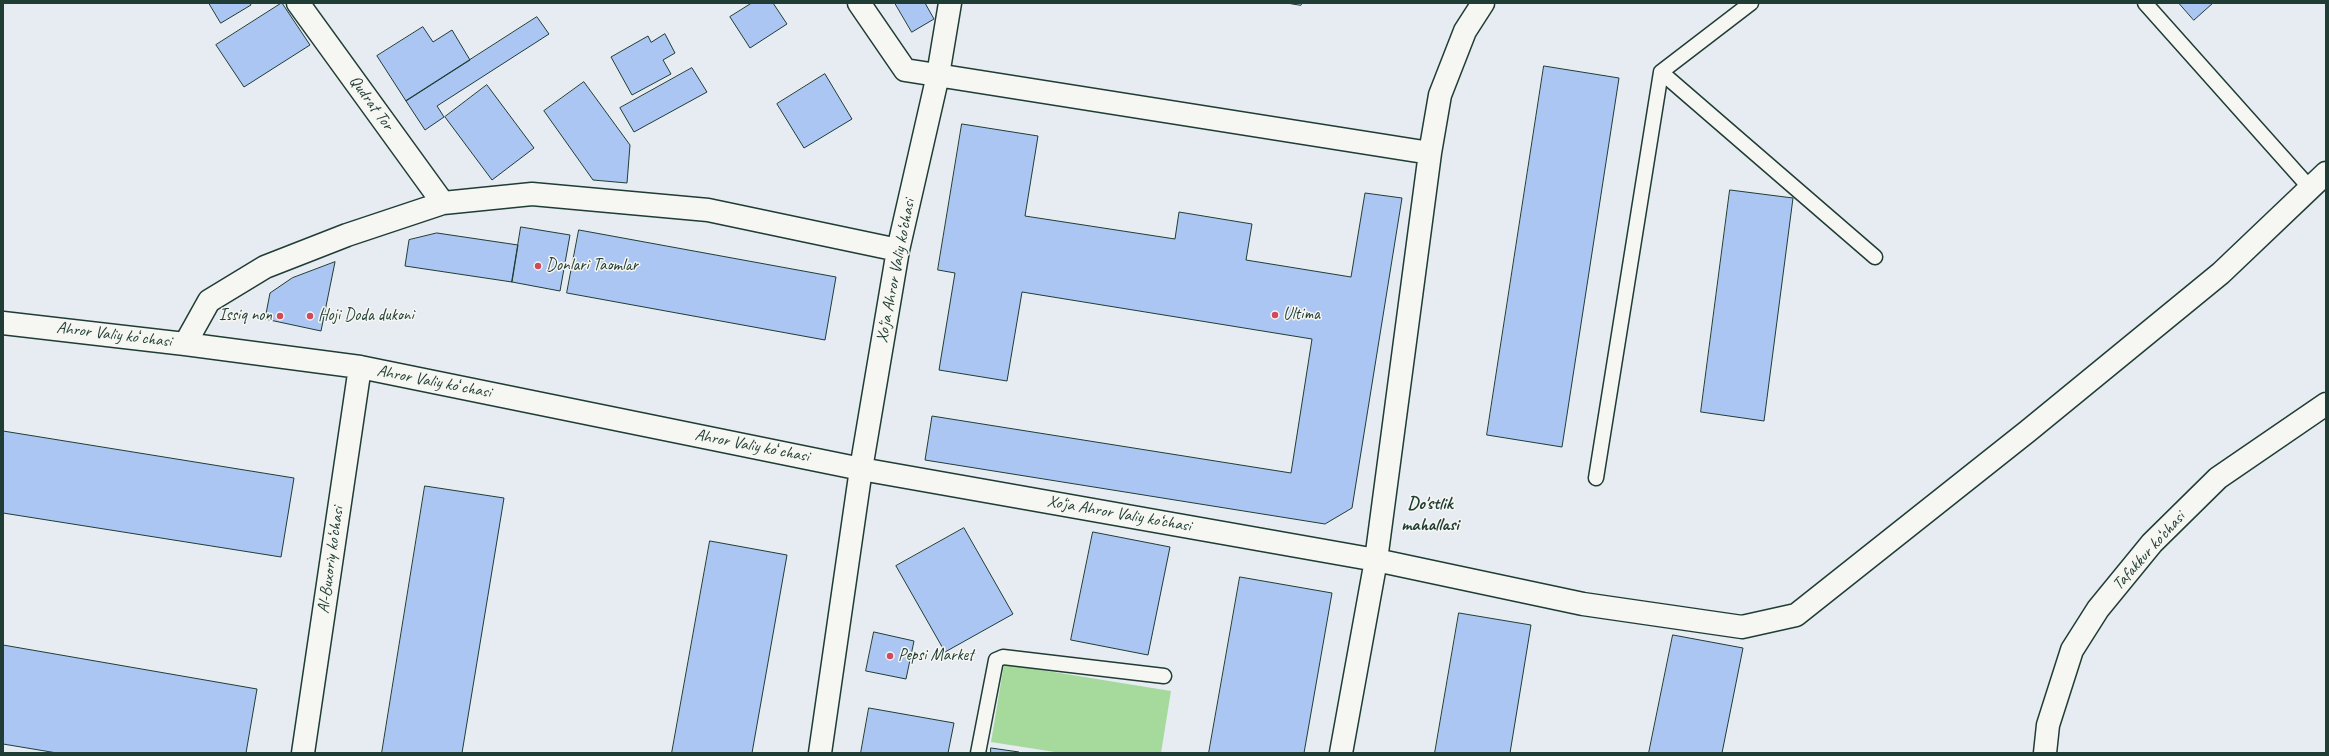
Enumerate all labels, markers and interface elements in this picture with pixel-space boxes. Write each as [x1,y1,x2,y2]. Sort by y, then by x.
street label: Qudrat Tor [344,72,398,134]
street label: Xo‘ja Ahror Valiy ko‘chasi [872,197,920,345]
place label: Donlari Taomlar [546,256,638,276]
marker: Donlari Taomlar [533,261,543,271]
place label: Ultima [1283,305,1320,325]
place label: Issiq non [219,306,272,326]
place label: Hoji Doda dukoni [318,306,414,326]
marker: Ultima [1270,310,1280,320]
marker: Issiq non [275,311,285,321]
marker: Hoji Doda dukoni [305,311,315,321]
street label: Ahror Valiy koʻchasi [55,318,173,352]
street label: Ahror Valiy koʻchasi [375,361,493,403]
street label: Ahror Valiy koʻchasi [693,425,811,467]
street label: Xo‘ja Ahror Valiy ko‘chasi [1045,491,1193,537]
district label: Do'stlik mahallasi [1401,493,1459,536]
street label: Al-Buxoriy ko‘chasi [313,505,349,615]
street label: Tafakkur ko‘chasi [2108,507,2190,595]
place label: Pepsi Market [898,646,974,666]
marker: Pepsi Market [885,651,895,661]

